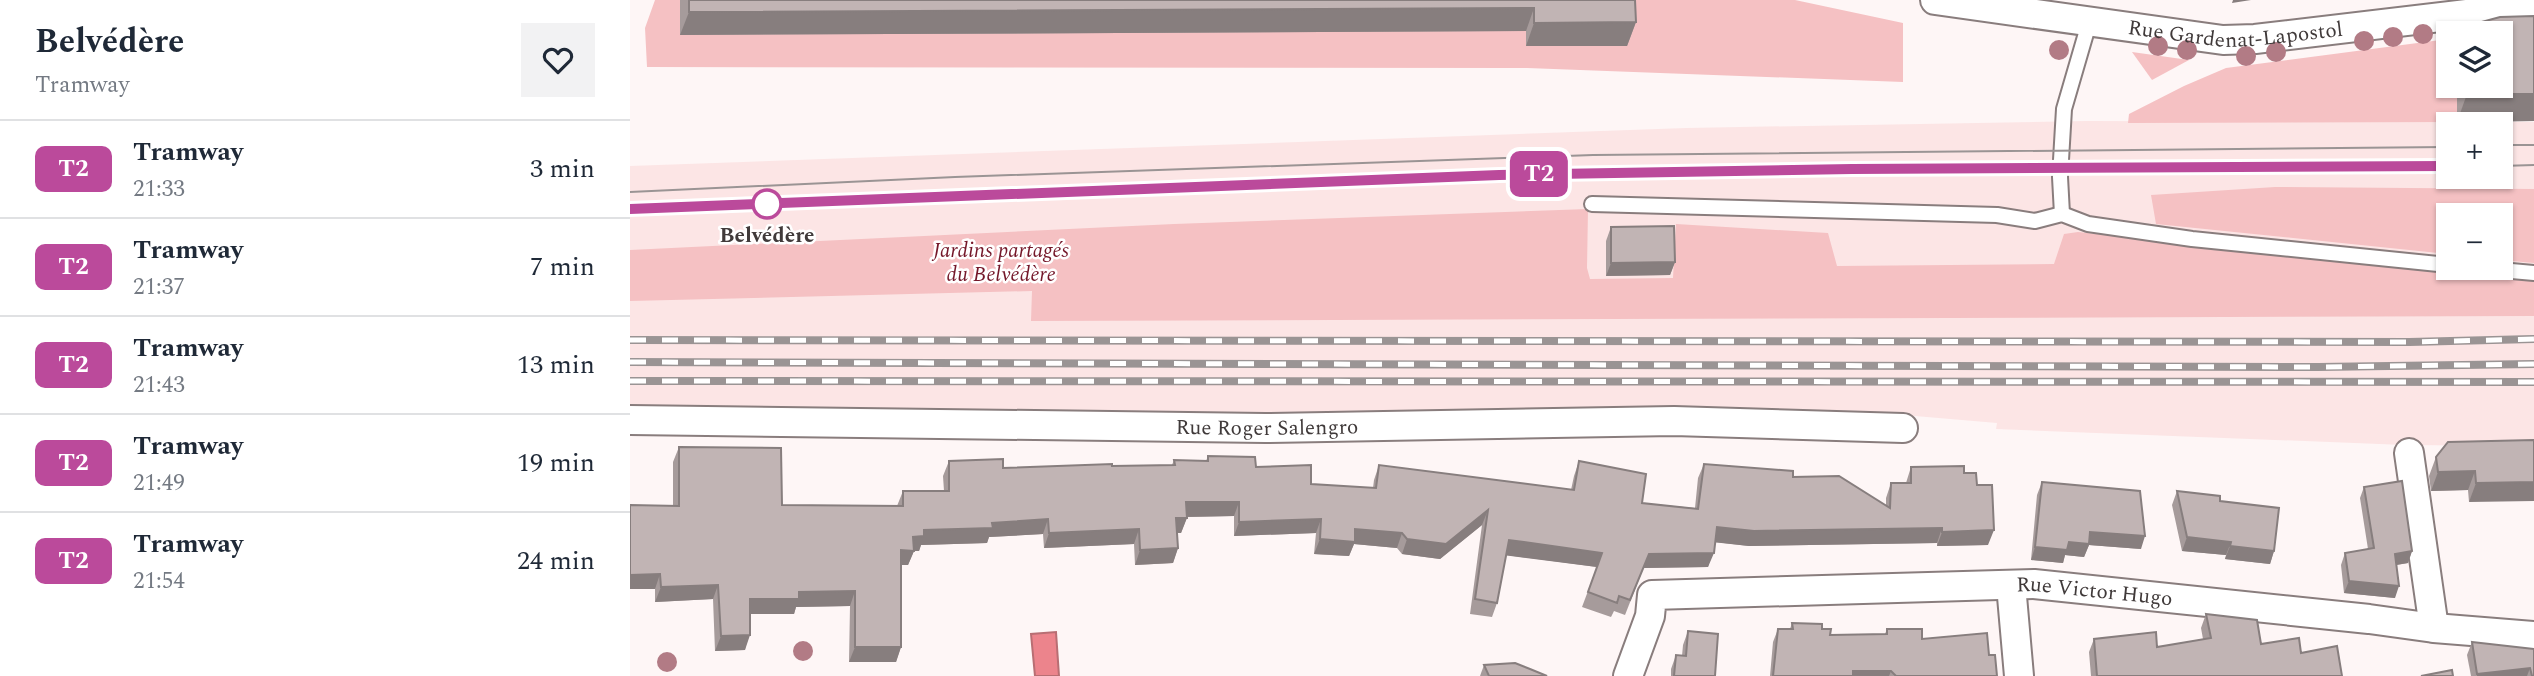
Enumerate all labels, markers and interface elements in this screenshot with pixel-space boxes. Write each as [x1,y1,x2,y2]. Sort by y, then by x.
street label: Rue Gardenat-Lapostol [2126,12,2345,57]
text: Belvédère [35,17,184,67]
map controls [2436,21,2513,280]
button: layers [2436,21,2513,98]
button: heart [521,23,595,97]
text: Tramway [35,68,129,103]
button: + [2436,112,2513,189]
text: Tramway [133,132,243,172]
text: 3 min [530,149,595,189]
text: T2 [58,151,89,187]
line badge: T2 [1508,151,1570,197]
text: T2 [1524,156,1554,192]
text: 21:33 [133,172,185,207]
marker: Belvédère [752,189,782,219]
button: − [2436,203,2513,280]
place label: Belvédère [719,220,815,252]
text: Tramway [133,230,243,270]
park label: Jardins partagés du Belvédère [931,235,1070,291]
text: 7 min [530,247,595,287]
text: T2 [58,249,89,285]
text: 21:37 [133,270,185,305]
text: Tramway [133,328,243,368]
text: 13 min [517,345,595,385]
text: T2 [58,347,89,383]
text: 21:43 [133,368,185,403]
street label: Rue Roger Salengro [1175,411,1359,445]
text: Tramway [133,426,243,466]
text: 19 min [517,443,595,483]
text: T2 [58,445,89,481]
text: 21:49 [133,466,185,501]
text: Tramway [133,524,243,564]
text: 24 min [517,541,595,581]
text: T2 [58,543,89,579]
text: 21:54 [133,564,185,599]
street label: Rue Victor Hugo [2016,569,2174,615]

